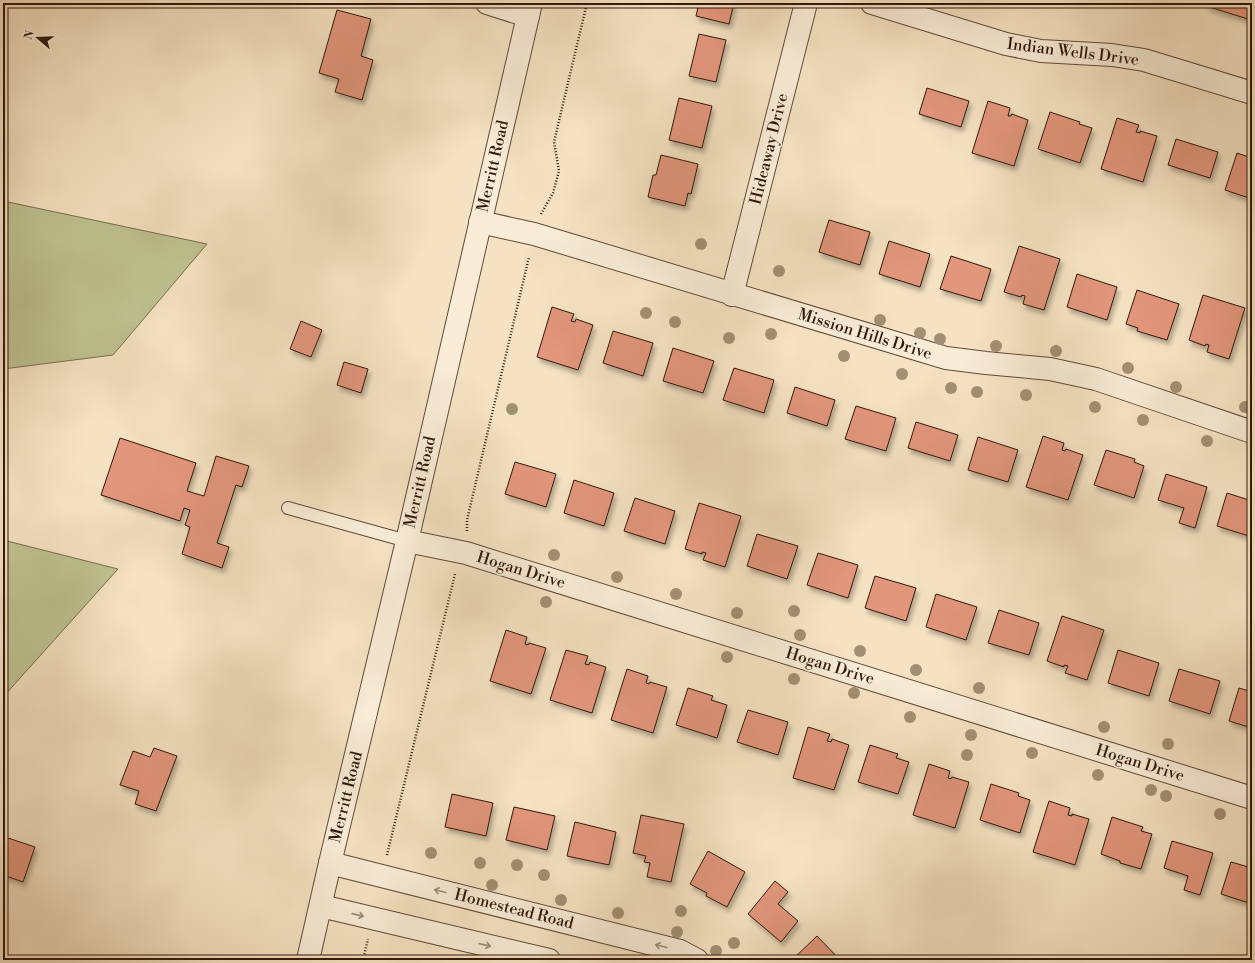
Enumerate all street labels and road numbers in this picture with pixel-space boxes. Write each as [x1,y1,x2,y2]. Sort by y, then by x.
street label: Indian Wells Drive [1006,34,1140,70]
street label: Hideaway Drive [745,91,793,207]
street label: Merritt Road [473,118,513,214]
street label: Mission Hills Drive [796,304,934,364]
street label: Merritt Road [400,434,440,530]
street label: Hogan Drive [474,547,568,593]
street label: Hogan Drive [783,643,877,689]
street label: Hogan Drive [1093,740,1187,786]
street label: Merritt Road [325,749,367,845]
street label: Homestead Road [452,885,576,933]

